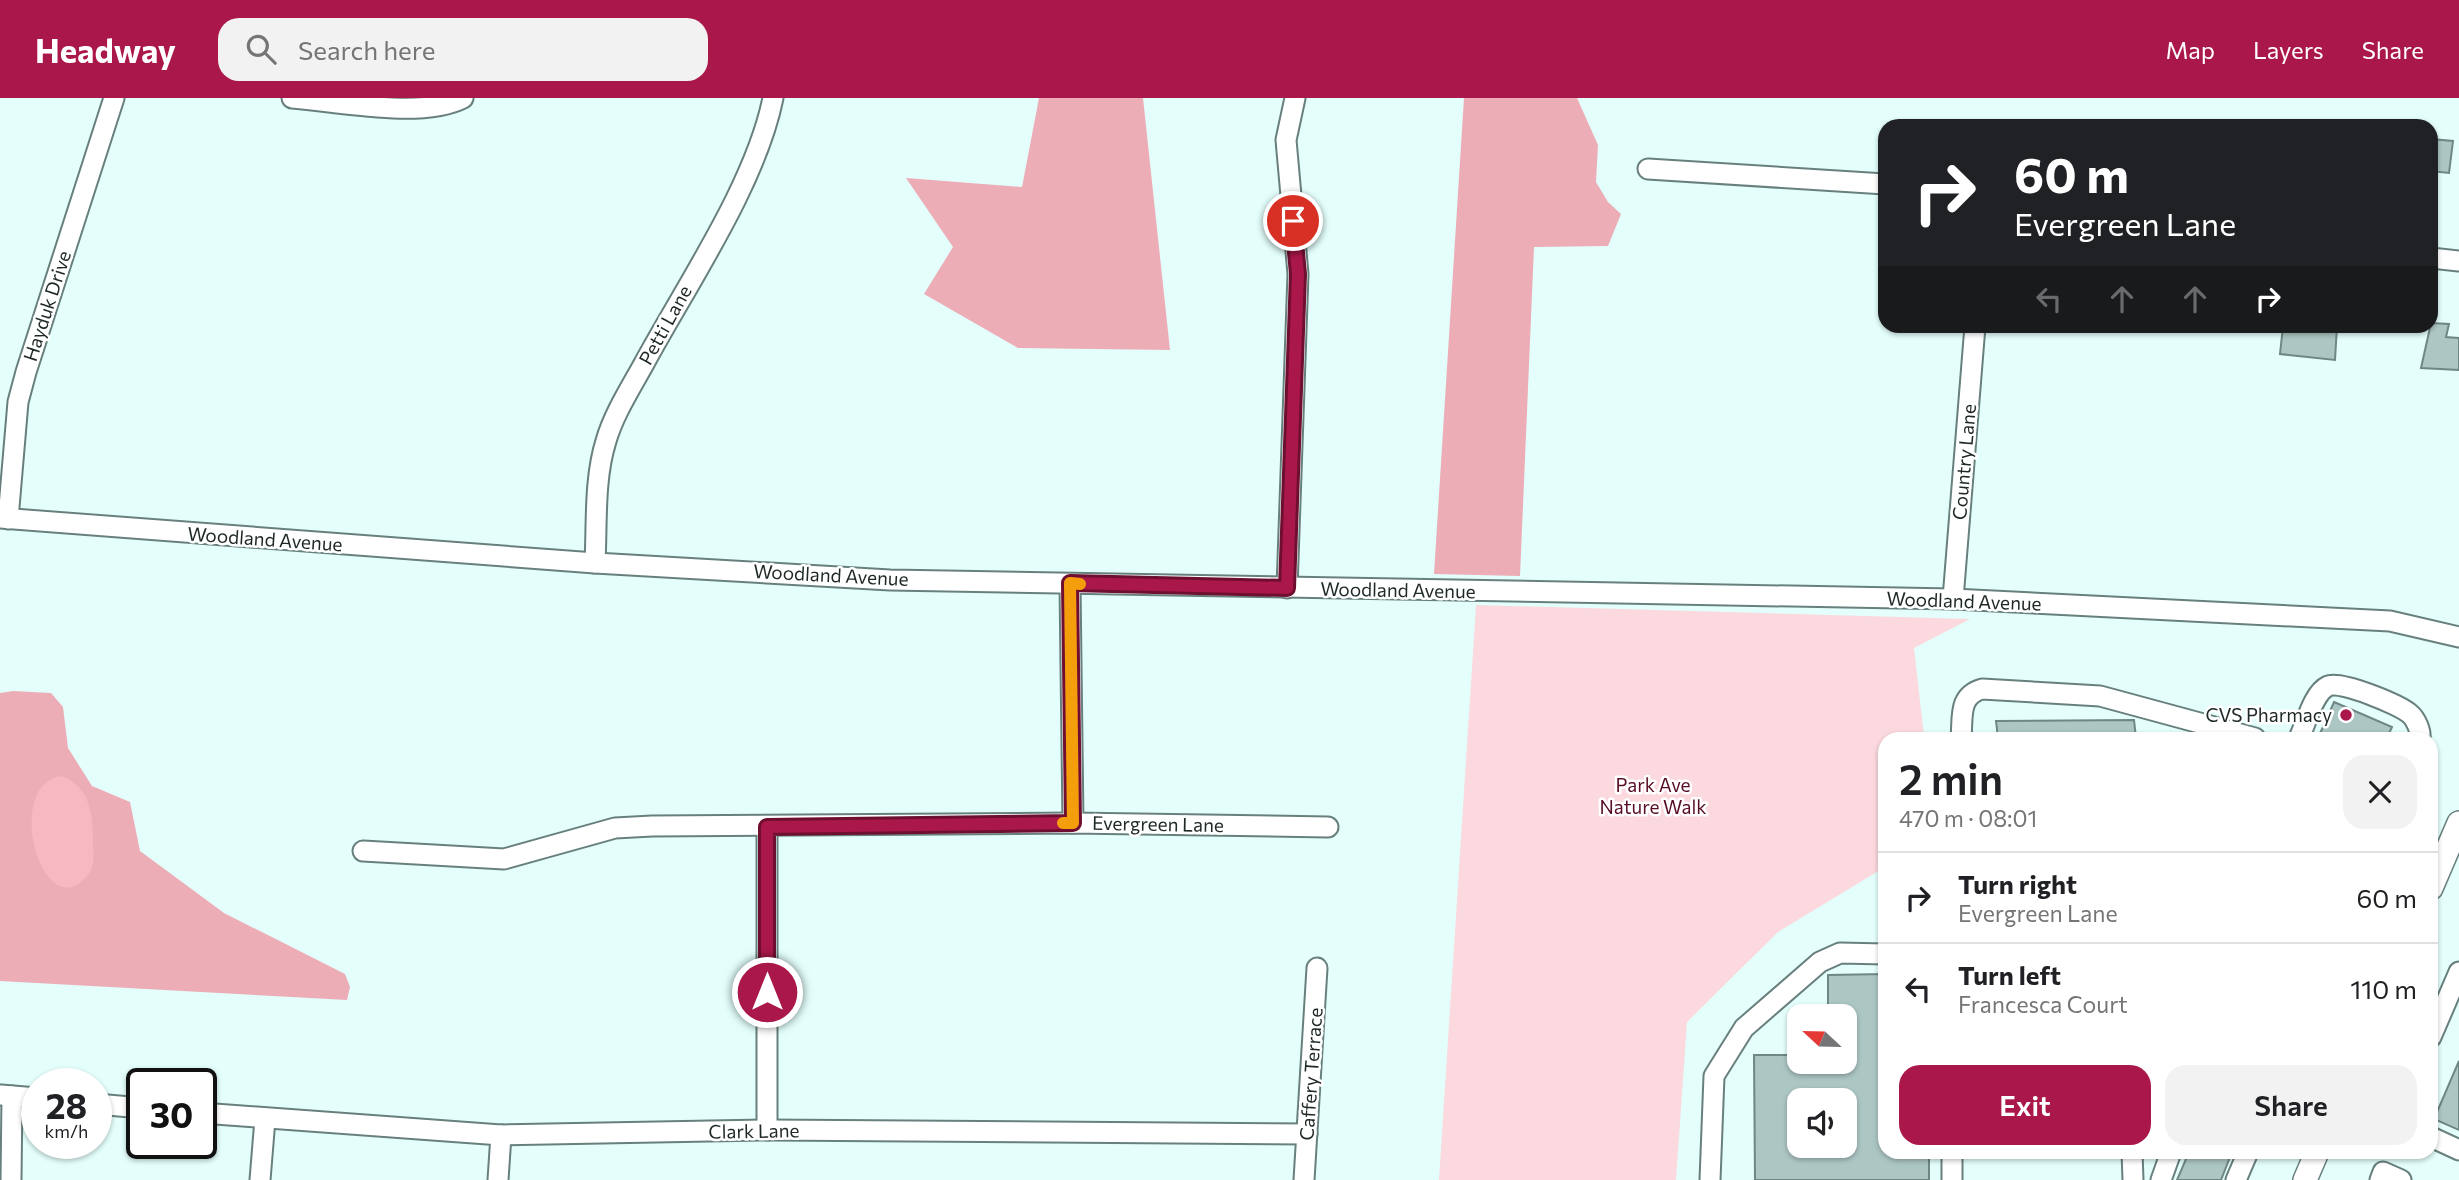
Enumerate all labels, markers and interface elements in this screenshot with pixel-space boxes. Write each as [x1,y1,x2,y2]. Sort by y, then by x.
search box [218,18,708,81]
text: Headway [35,29,176,70]
icon: search [242,30,280,68]
text: Search here [298,34,436,65]
text: Map [2166,35,2215,64]
text: Layers [2253,35,2324,64]
text: Share [2362,35,2424,64]
text: 60 m [2014,143,2129,203]
icon: right [1899,147,1990,238]
pin [1263,191,1323,251]
icon: arrive [1274,202,1312,240]
text: Evergreen Lane [2014,203,2236,243]
street label: Hayduk Drive [18,248,75,364]
icon: left [2030,280,2068,318]
icon: ahead [2103,280,2141,318]
icon: ahead [2176,280,2214,318]
icon: right [2249,280,2287,318]
street label: Petti Lane [633,281,696,369]
street label: Country Lane [1947,403,1980,521]
street label: Woodland Avenue [187,522,343,555]
street label: Woodland Avenue [753,559,909,590]
street label: Woodland Avenue [1320,577,1476,602]
street label: Woodland Avenue [1886,586,2042,615]
place label: CVS Pharmacy [2205,703,2332,726]
marker: CVS Pharmacy [2338,707,2354,723]
text: 2 min [1899,752,2003,804]
button: close [2343,755,2417,829]
park label: Park Ave Nature Walk [1599,773,1707,818]
text: 470 m · 08:01 [1899,804,2037,832]
street label: Evergreen Lane [1092,811,1224,836]
text: Turn right [1958,868,2077,899]
icon: right [1899,879,1937,917]
text: 60 m [2357,882,2417,913]
text: Evergreen Lane [1958,899,2118,927]
position arrow [730,955,804,1029]
text: Turn left [1958,959,2061,990]
icon: left [1899,970,1937,1008]
text: 110 m [2350,973,2417,1004]
text: Francesca Court [1958,990,2128,1018]
north arrow [1787,1004,1857,1074]
map controls [1787,1004,1857,1158]
street label: Caffery Terrace [1294,1007,1327,1141]
button: Exit [1899,1065,2151,1145]
button: Share [2165,1065,2417,1145]
speed limit sign: 30 [126,1068,217,1159]
text: 28 [46,1083,87,1126]
button: sound [1787,1088,1857,1158]
street label: Clark Lane [708,1118,800,1143]
text: km/h [45,1120,88,1142]

